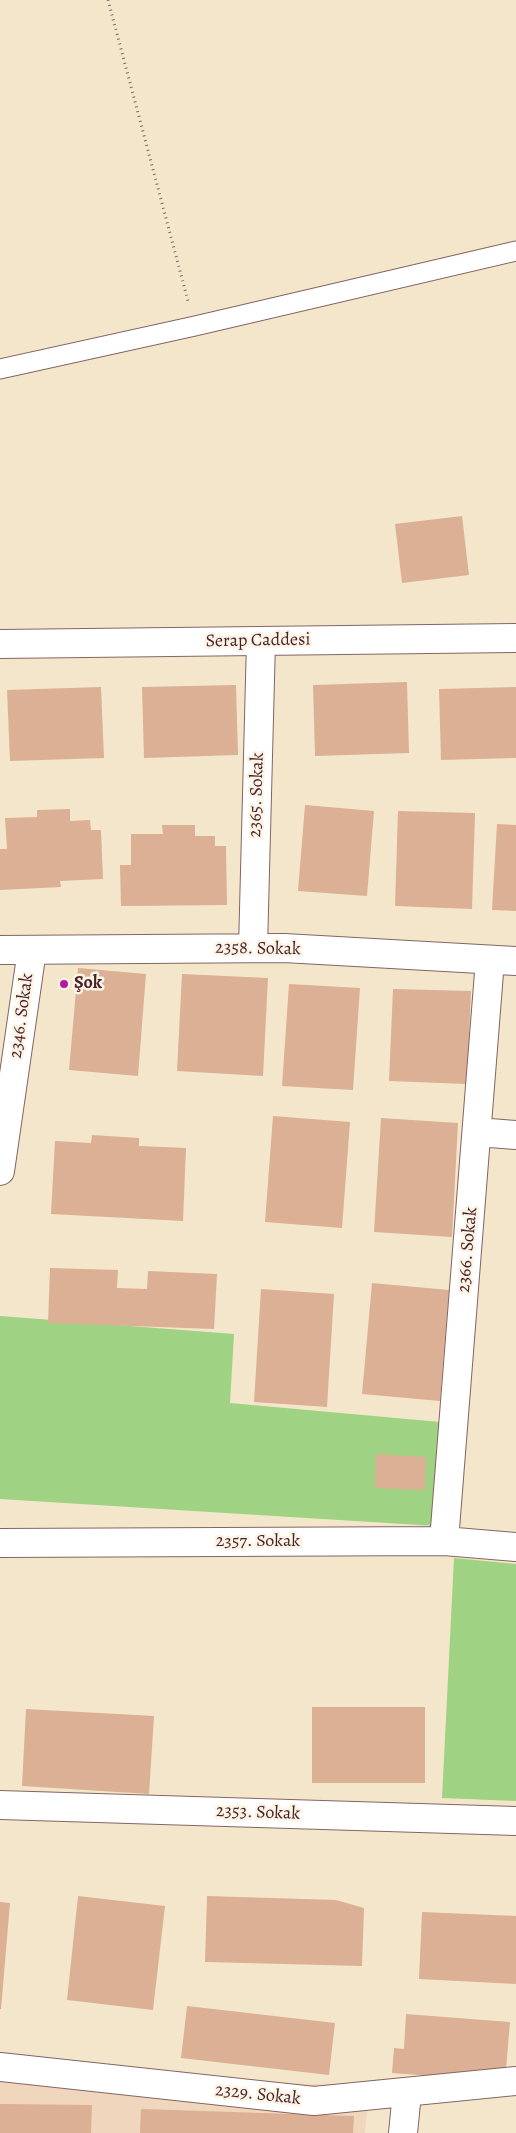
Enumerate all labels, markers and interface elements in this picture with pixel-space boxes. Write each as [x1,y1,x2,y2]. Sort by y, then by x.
street label: Serap Caddesi [205,629,311,653]
street label: 2365. Sokak [245,752,269,838]
street label: 2358. Sokak [215,937,301,961]
street label: 2346. Sokak [5,972,39,1060]
place label: Şok [74,973,102,995]
marker: Şok [58,978,70,990]
street label: 2366. Sokak [454,1206,482,1294]
street label: 2357. Sokak [216,1531,300,1553]
street label: 2353. Sokak [215,1801,301,1825]
street label: 2329. Sokak [214,2080,302,2110]

